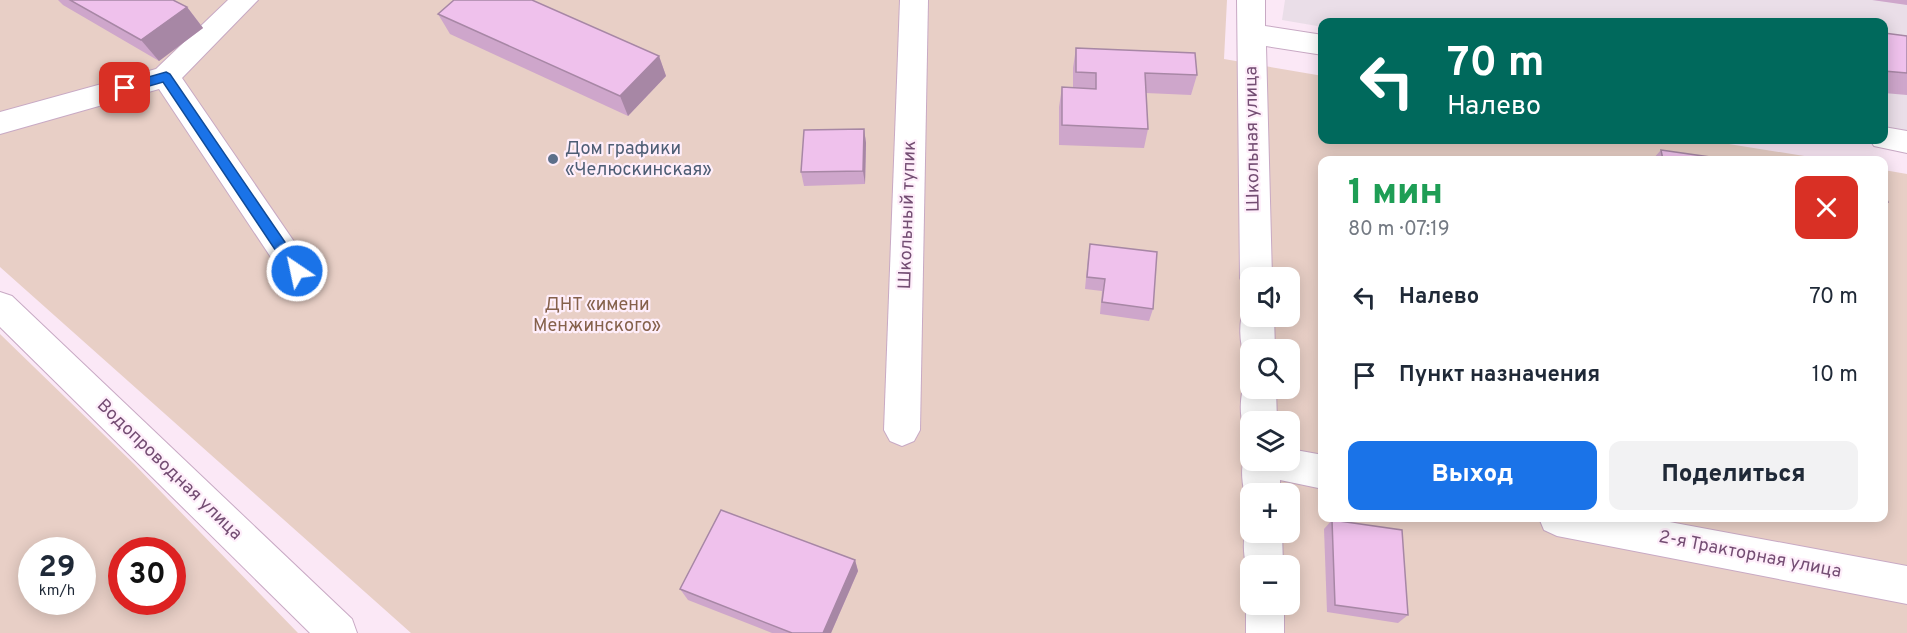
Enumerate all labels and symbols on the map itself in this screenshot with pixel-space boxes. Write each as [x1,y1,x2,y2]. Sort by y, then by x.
pin [99,62,150,113]
street label: Школьная улица [1240,66,1266,212]
place label: Дом графики «Челюскинская» [565,138,712,182]
street label: Школьный тупик [894,140,922,290]
marker: Дом графики «Челюскинская» [546,152,560,166]
position arrow [265,239,329,303]
park label: ДНТ «имени Менжинского» [533,294,661,338]
street label: Водопроводная улица [91,394,247,546]
street label: 2-я Тракторная улица [1657,526,1843,584]
speed limit sign: 30 [108,537,186,615]

